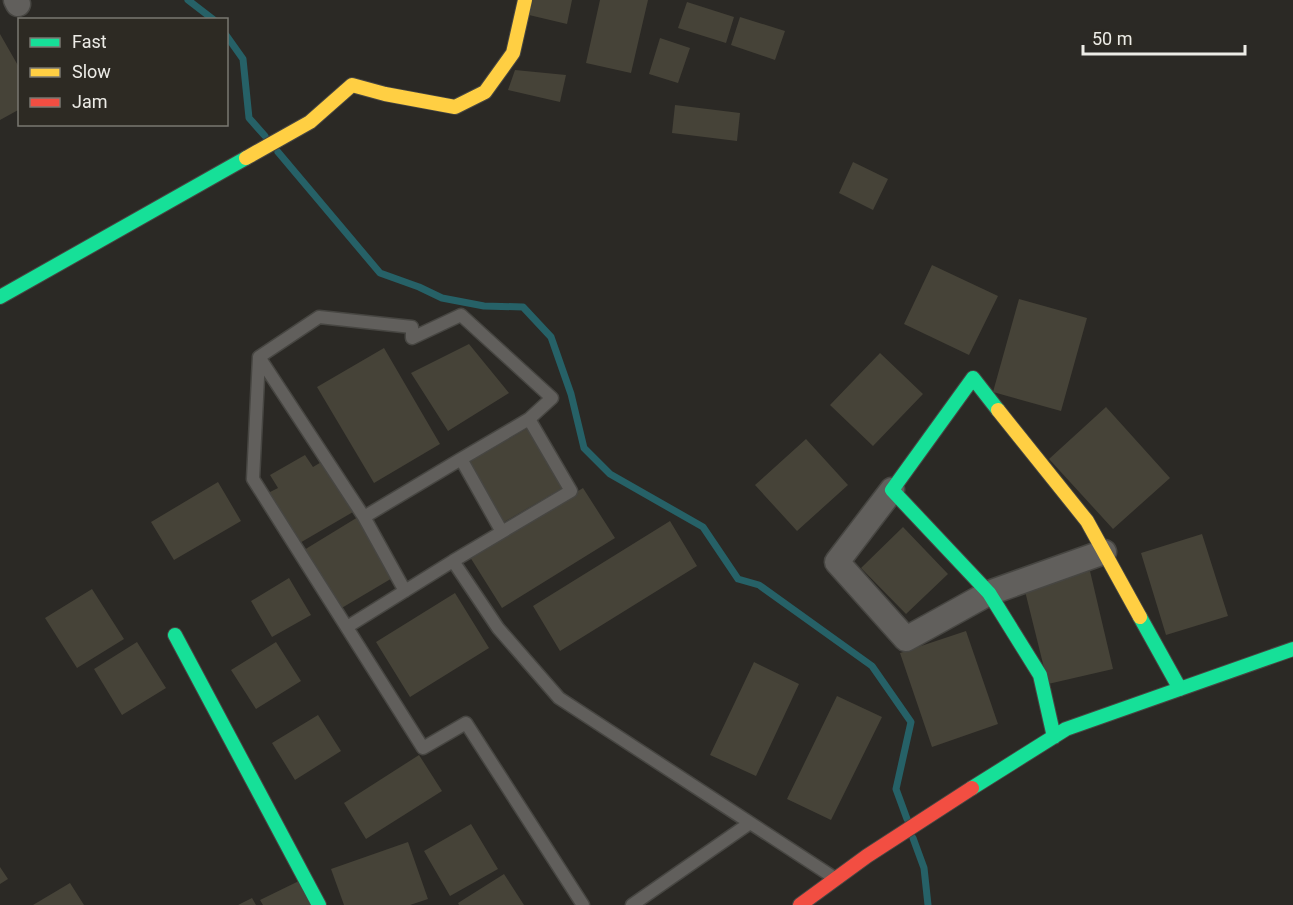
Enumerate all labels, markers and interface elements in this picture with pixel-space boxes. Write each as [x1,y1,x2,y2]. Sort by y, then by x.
legend [18,18,228,126]
scale bar [1083,18,1245,56]
text: 50 m [1092,28,1132,49]
text: Fast [72,31,107,52]
text: Slow [72,61,111,82]
text: Jam [72,91,108,112]

